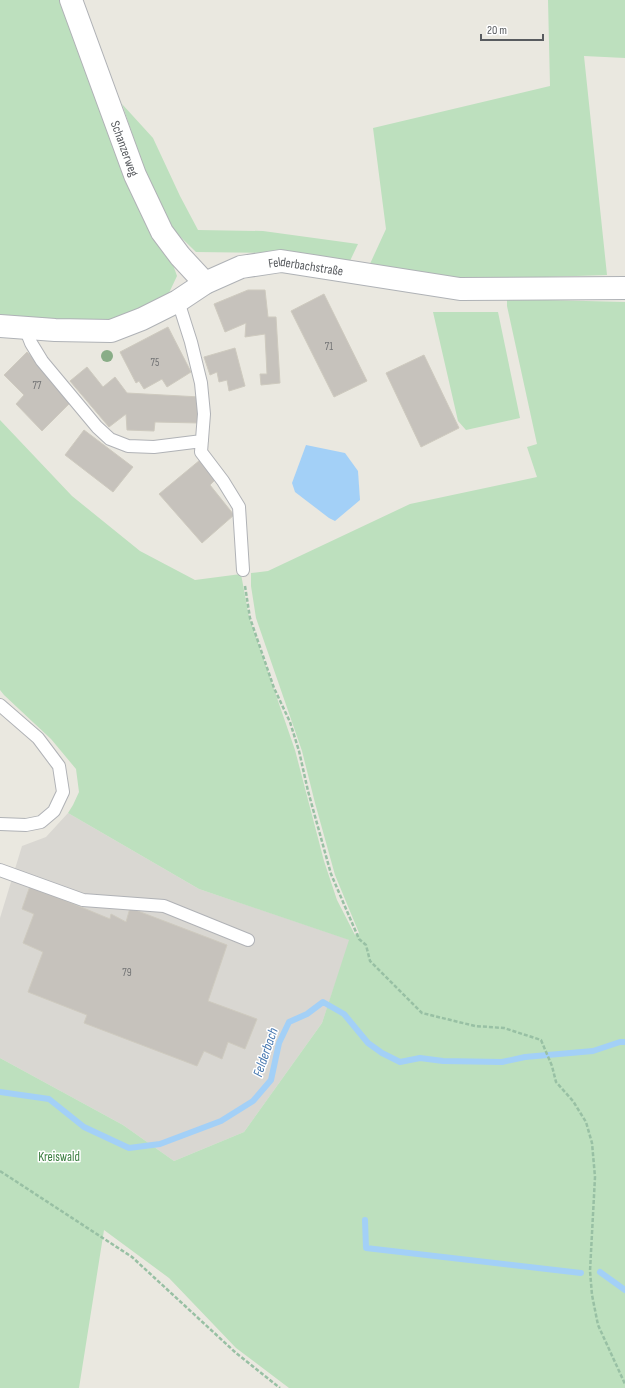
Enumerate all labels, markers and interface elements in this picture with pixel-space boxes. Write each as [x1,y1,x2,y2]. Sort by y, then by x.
scale bar [481,16,543,42]
text: 20 m [487,23,507,38]
street label: Schanzerweg [107,119,142,179]
street label: Felderbachstraße [267,254,344,280]
house number: 71 [325,340,333,353]
house number: 75 [151,356,159,369]
house number: 77 [33,379,42,392]
house number: 79 [122,966,132,979]
water label: Felderbach [249,1025,282,1079]
park label: Kreiswald [38,1149,80,1165]

